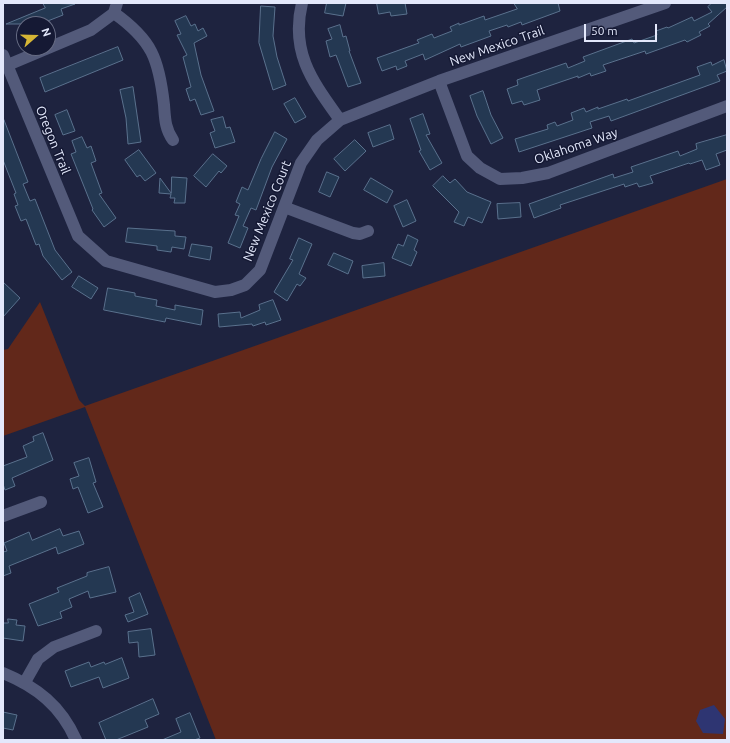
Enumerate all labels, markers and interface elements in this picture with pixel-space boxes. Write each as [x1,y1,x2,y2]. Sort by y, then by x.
north arrow [16,16,56,56]
scale bar [586,16,659,42]
street label: New Mexico Trail [448,22,546,70]
text: 50 m [591,24,618,37]
text: N [39,26,53,38]
street label: Oregon Trail [32,103,74,177]
street label: Oklahoma Way [532,124,620,168]
street label: New Mexico Court [240,158,294,264]

